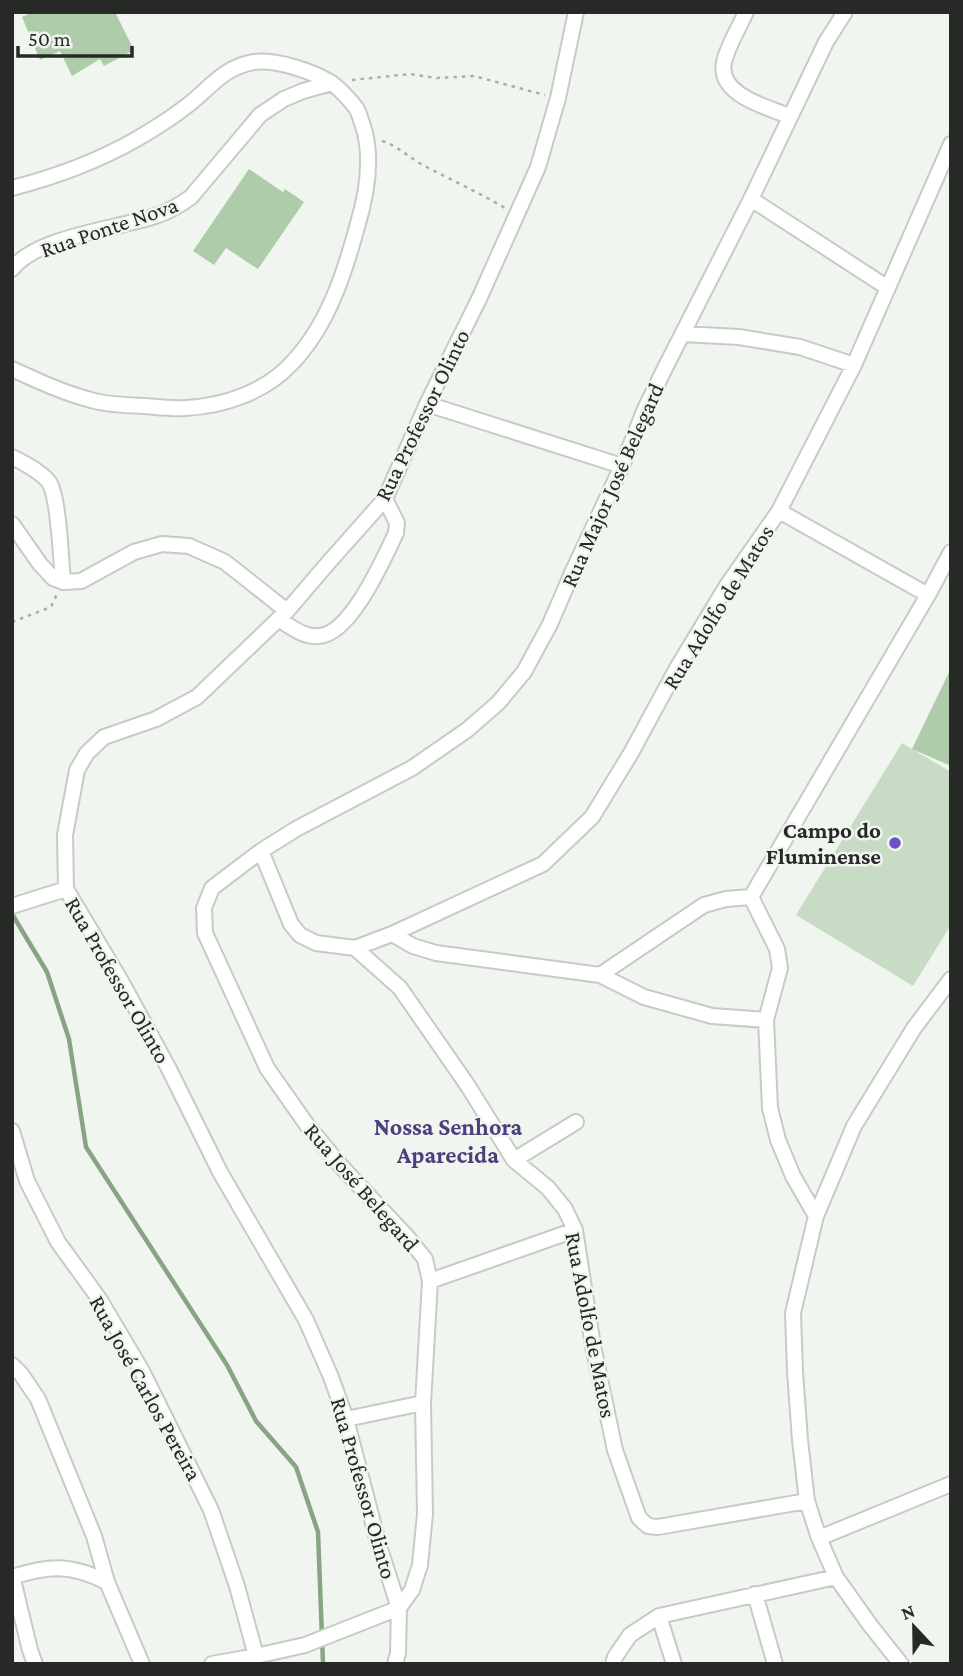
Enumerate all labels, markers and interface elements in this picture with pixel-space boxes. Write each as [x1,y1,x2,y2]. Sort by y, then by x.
scale bar [18,14,131,58]
text: 50 m [28,27,71,51]
street label: Rua Ponte Nova [37,191,182,263]
street label: Rua Professor Olinto [369,325,475,505]
street label: Rua Major José Belegard [555,379,669,591]
street label: Rua Adolfo de Matos [657,520,779,694]
place label: Campo do Fluminense [766,817,881,869]
marker: Campo do Fluminense [887,835,903,851]
street label: Rua Professor Olinto [60,892,176,1068]
district label: Nossa Senhora Aparecida [374,1113,523,1168]
street label: Rua José Belegard [299,1118,425,1256]
street label: Rua Adolfo de Matos [560,1230,622,1420]
street label: Rua José Carlos Pereira [84,1291,208,1485]
street label: Rua Professor Olinto [326,1394,402,1582]
north arrow [879,1592,949,1662]
text: N [898,1600,918,1624]

